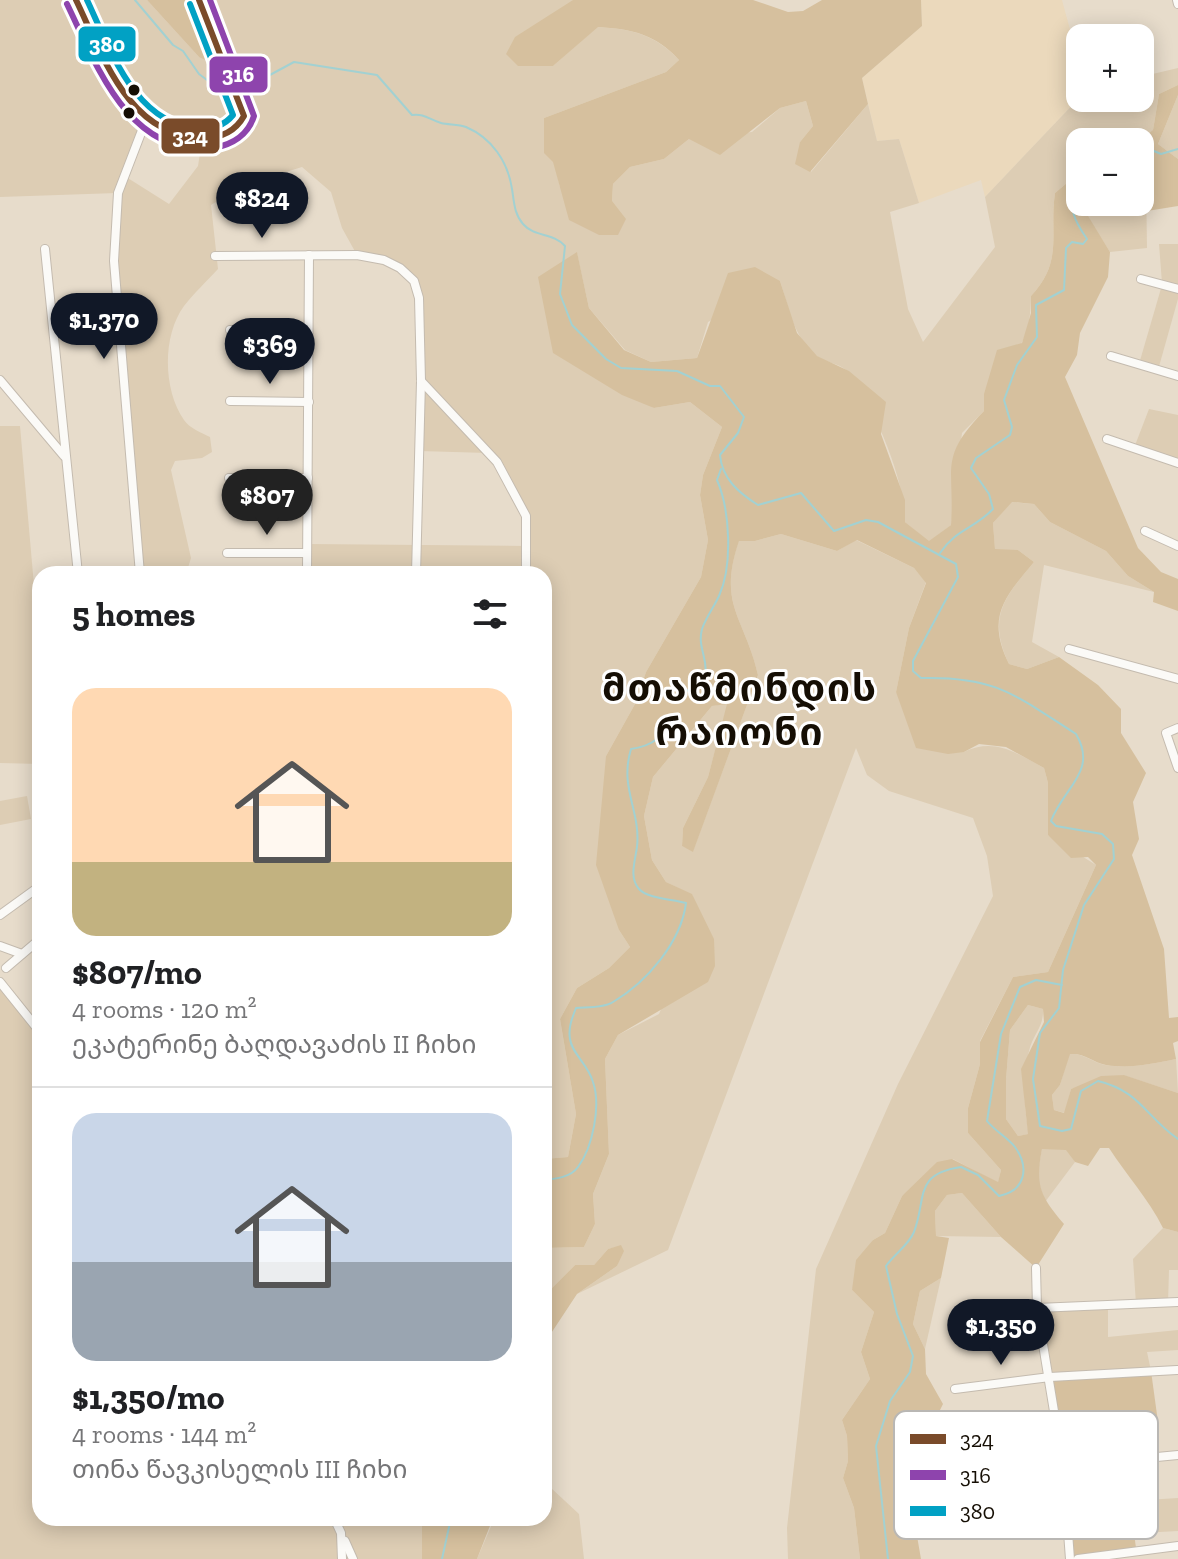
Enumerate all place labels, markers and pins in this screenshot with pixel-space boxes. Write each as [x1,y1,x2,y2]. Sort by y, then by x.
unlabelled marker [126,82,142,98]
unlabelled marker [121,105,137,121]
pin: $824 [215,172,309,240]
pin: $1,370 [39,293,169,361]
pin: $369 [223,318,317,386]
pin: $807 [220,469,314,537]
pin: $1,350 [936,1299,1066,1367]

